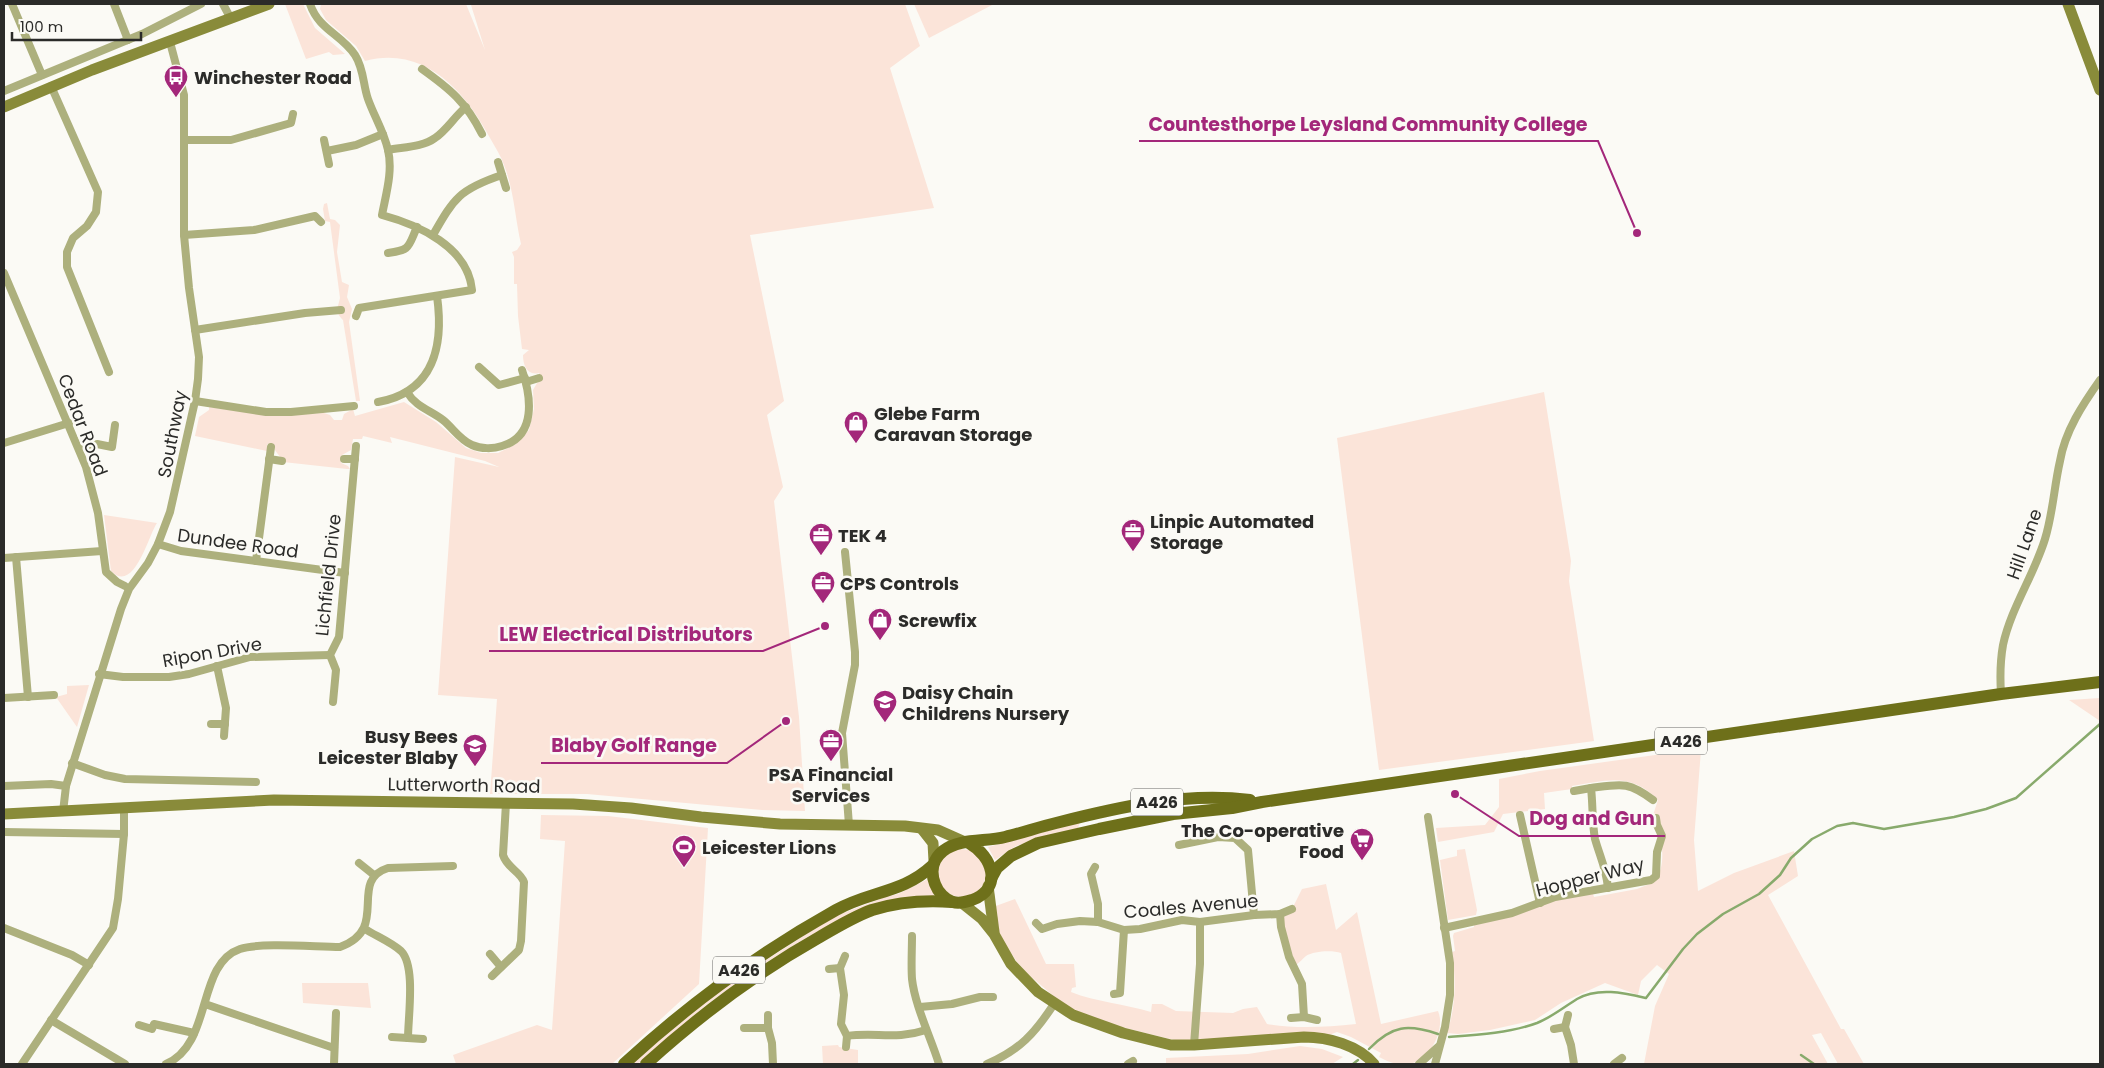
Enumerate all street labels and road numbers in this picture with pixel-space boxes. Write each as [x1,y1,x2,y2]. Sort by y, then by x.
street label: Cedar Road [52,370,114,480]
street label: Southway [151,388,193,480]
street label: Hill Lane [2000,505,2048,583]
street label: Lichfield Drive [309,513,347,637]
street label: Dundee Road [176,522,300,564]
street label: Ripon Drive [160,631,264,673]
road number: A426 [1655,728,1707,754]
street label: Lutterworth Road [387,771,541,799]
road number: A426 [1131,789,1183,816]
street label: Hopper Way [1533,851,1647,903]
street label: Coales Avenue [1123,888,1259,924]
road number: A426 [713,956,765,984]

